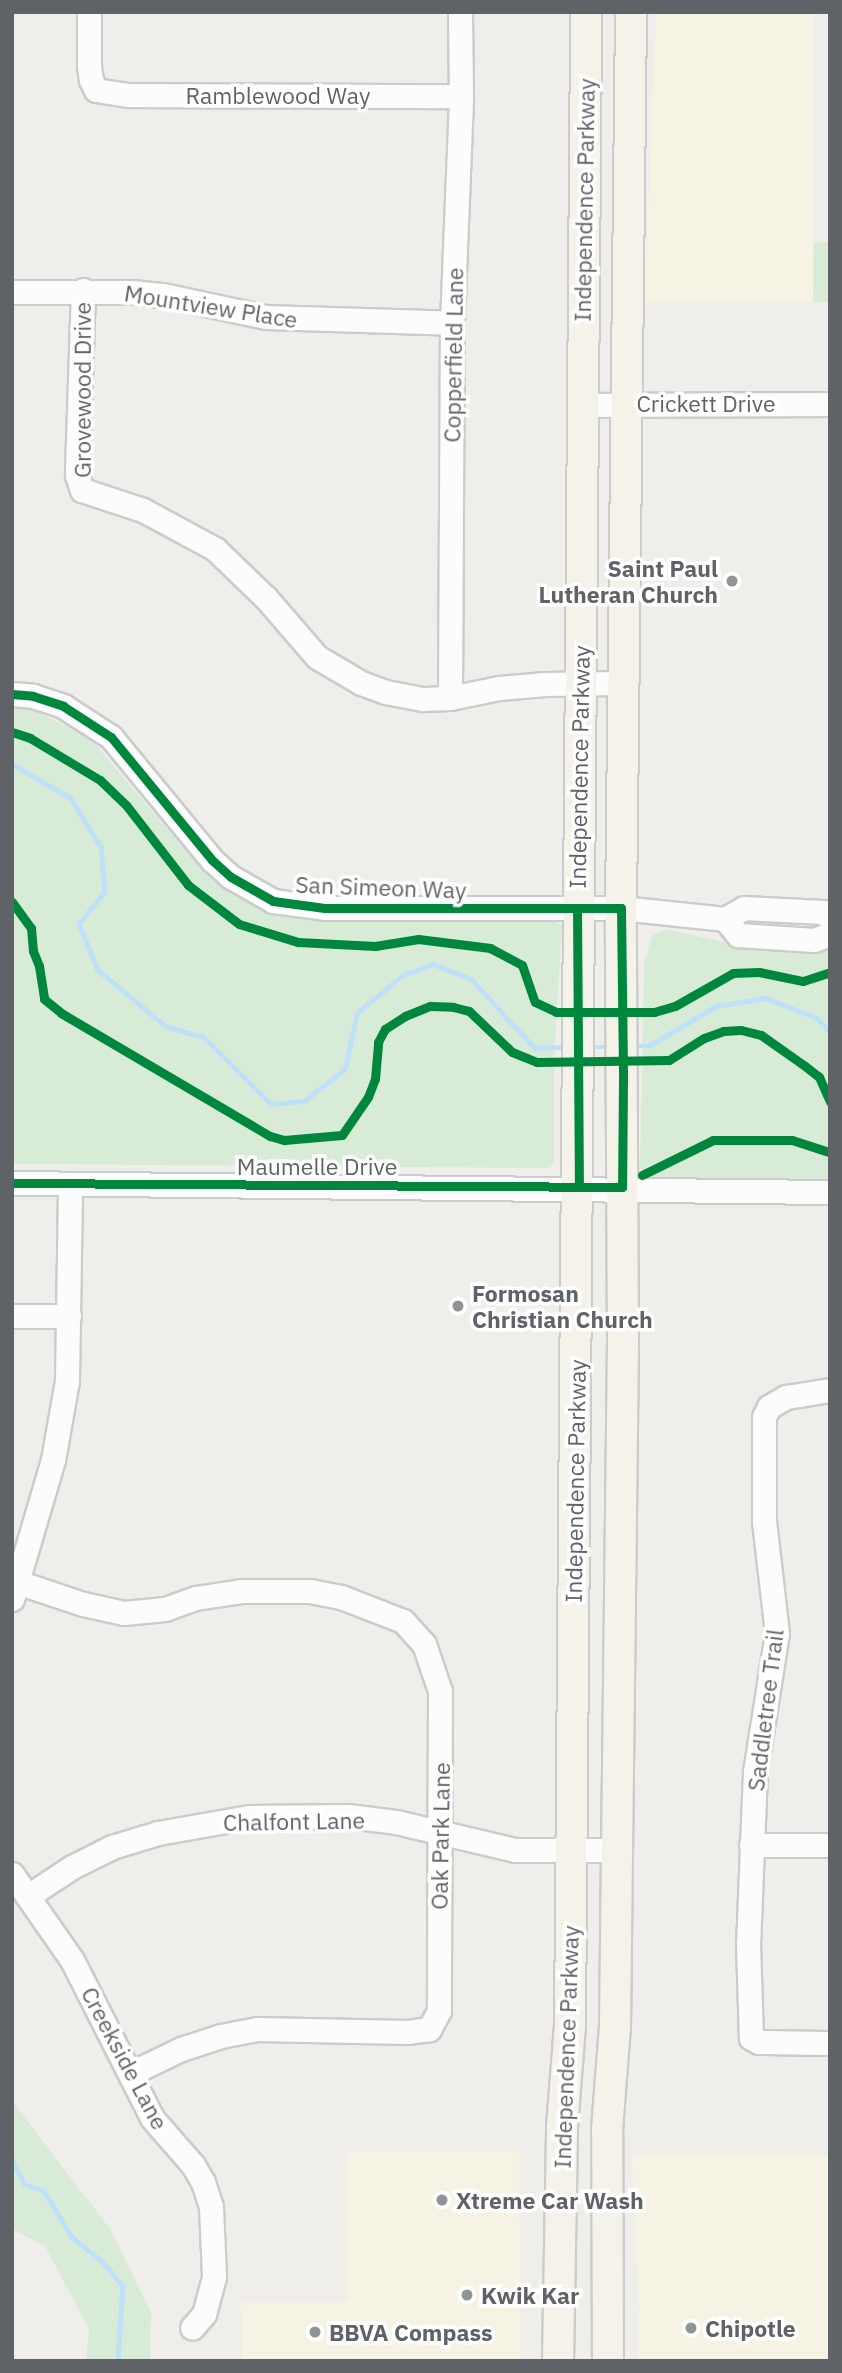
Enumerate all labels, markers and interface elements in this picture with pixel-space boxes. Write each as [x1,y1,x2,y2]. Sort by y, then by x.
street label: Independence Parkway [568,78,600,322]
street label: Ramblewood Way [186,81,370,109]
street label: Copperfield Lane [438,267,468,443]
street label: Mountview Place [122,279,300,333]
street label: Grovewood Drive [68,302,96,478]
street label: Crickett Drive [636,389,776,417]
place label: Saint Paul Lutheran Church [538,554,718,608]
marker: Saint Paul Lutheran Church [724,573,740,589]
street label: Independence Parkway [563,645,595,889]
street label: San Simeon Way [295,870,467,904]
street label: Maumelle Drive [237,1152,397,1180]
place label: Formosan Christian Church [472,1279,653,1333]
marker: Formosan Christian Church [450,1298,466,1314]
street label: Independence Parkway [559,1359,591,1603]
street label: Saddletree Trail [741,1627,789,1793]
street label: Oak Park Lane [425,1762,455,1910]
street label: Chalfont Lane [223,1806,365,1836]
street label: Independence Parkway [548,1925,584,2169]
street label: Creekside Lane [76,1982,174,2134]
place label: Xtreme Car Wash [456,2186,644,2214]
marker: Xtreme Car Wash [434,2192,450,2208]
place label: Kwik Kar [481,2281,579,2309]
marker: Kwik Kar [459,2287,475,2303]
place label: Chipotle [705,2314,796,2342]
place label: BBVA Compass [329,2318,493,2346]
marker: Chipotle [683,2320,699,2336]
marker: BBVA Compass [307,2324,323,2340]

